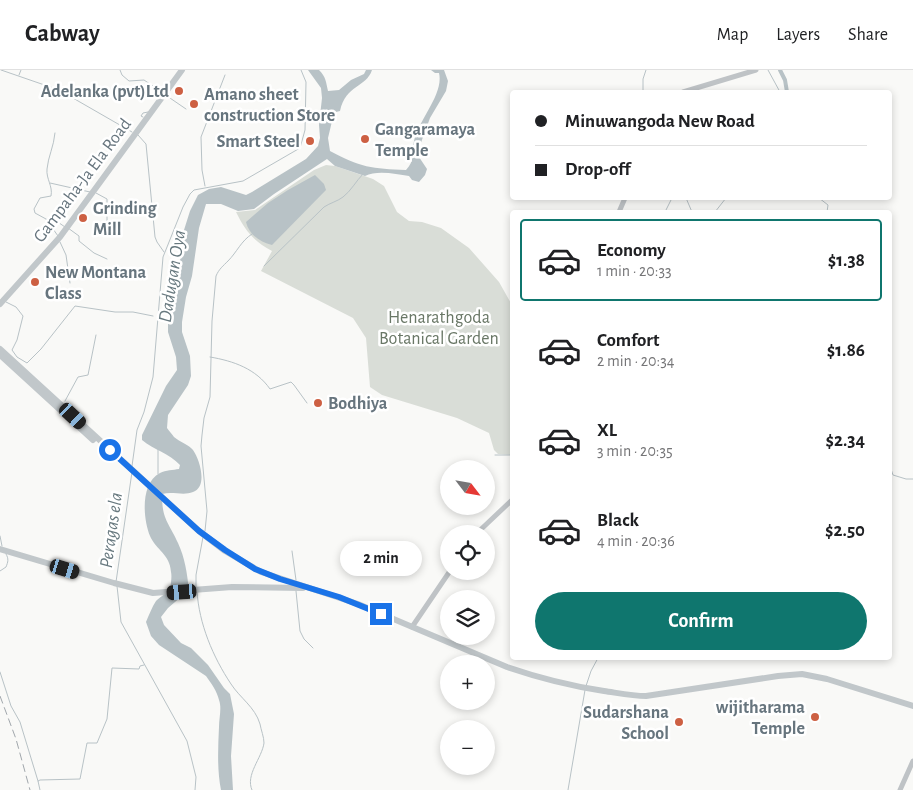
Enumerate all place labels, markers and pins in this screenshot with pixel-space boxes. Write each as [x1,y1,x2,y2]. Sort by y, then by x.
place label: Adelanka (pvt)Ltd [41,83,170,101]
marker: Adelanka (pvt)Ltd [173,85,185,97]
place label: Amano sheet construction Store [204,86,335,125]
marker: Amano sheet construction Store [188,98,200,110]
place label: Gangaramaya Temple [375,121,475,160]
place label: Smart Steel [216,133,300,151]
marker: Gangaramaya Temple [359,133,371,145]
marker: Smart Steel [304,135,316,147]
place label: Grinding Mill [93,200,158,239]
marker: Grinding Mill [77,212,89,224]
place label: New Montana Class [45,264,146,303]
marker: New Montana Class [29,276,41,288]
place label: Bodhiya [328,395,388,413]
marker: Bodhiya [312,397,324,409]
place label: wijitharama Temple [716,699,805,738]
place label: Sudarshana School [583,704,669,743]
marker: wijitharama Temple [809,711,821,723]
marker: Sudarshana School [673,716,685,728]

